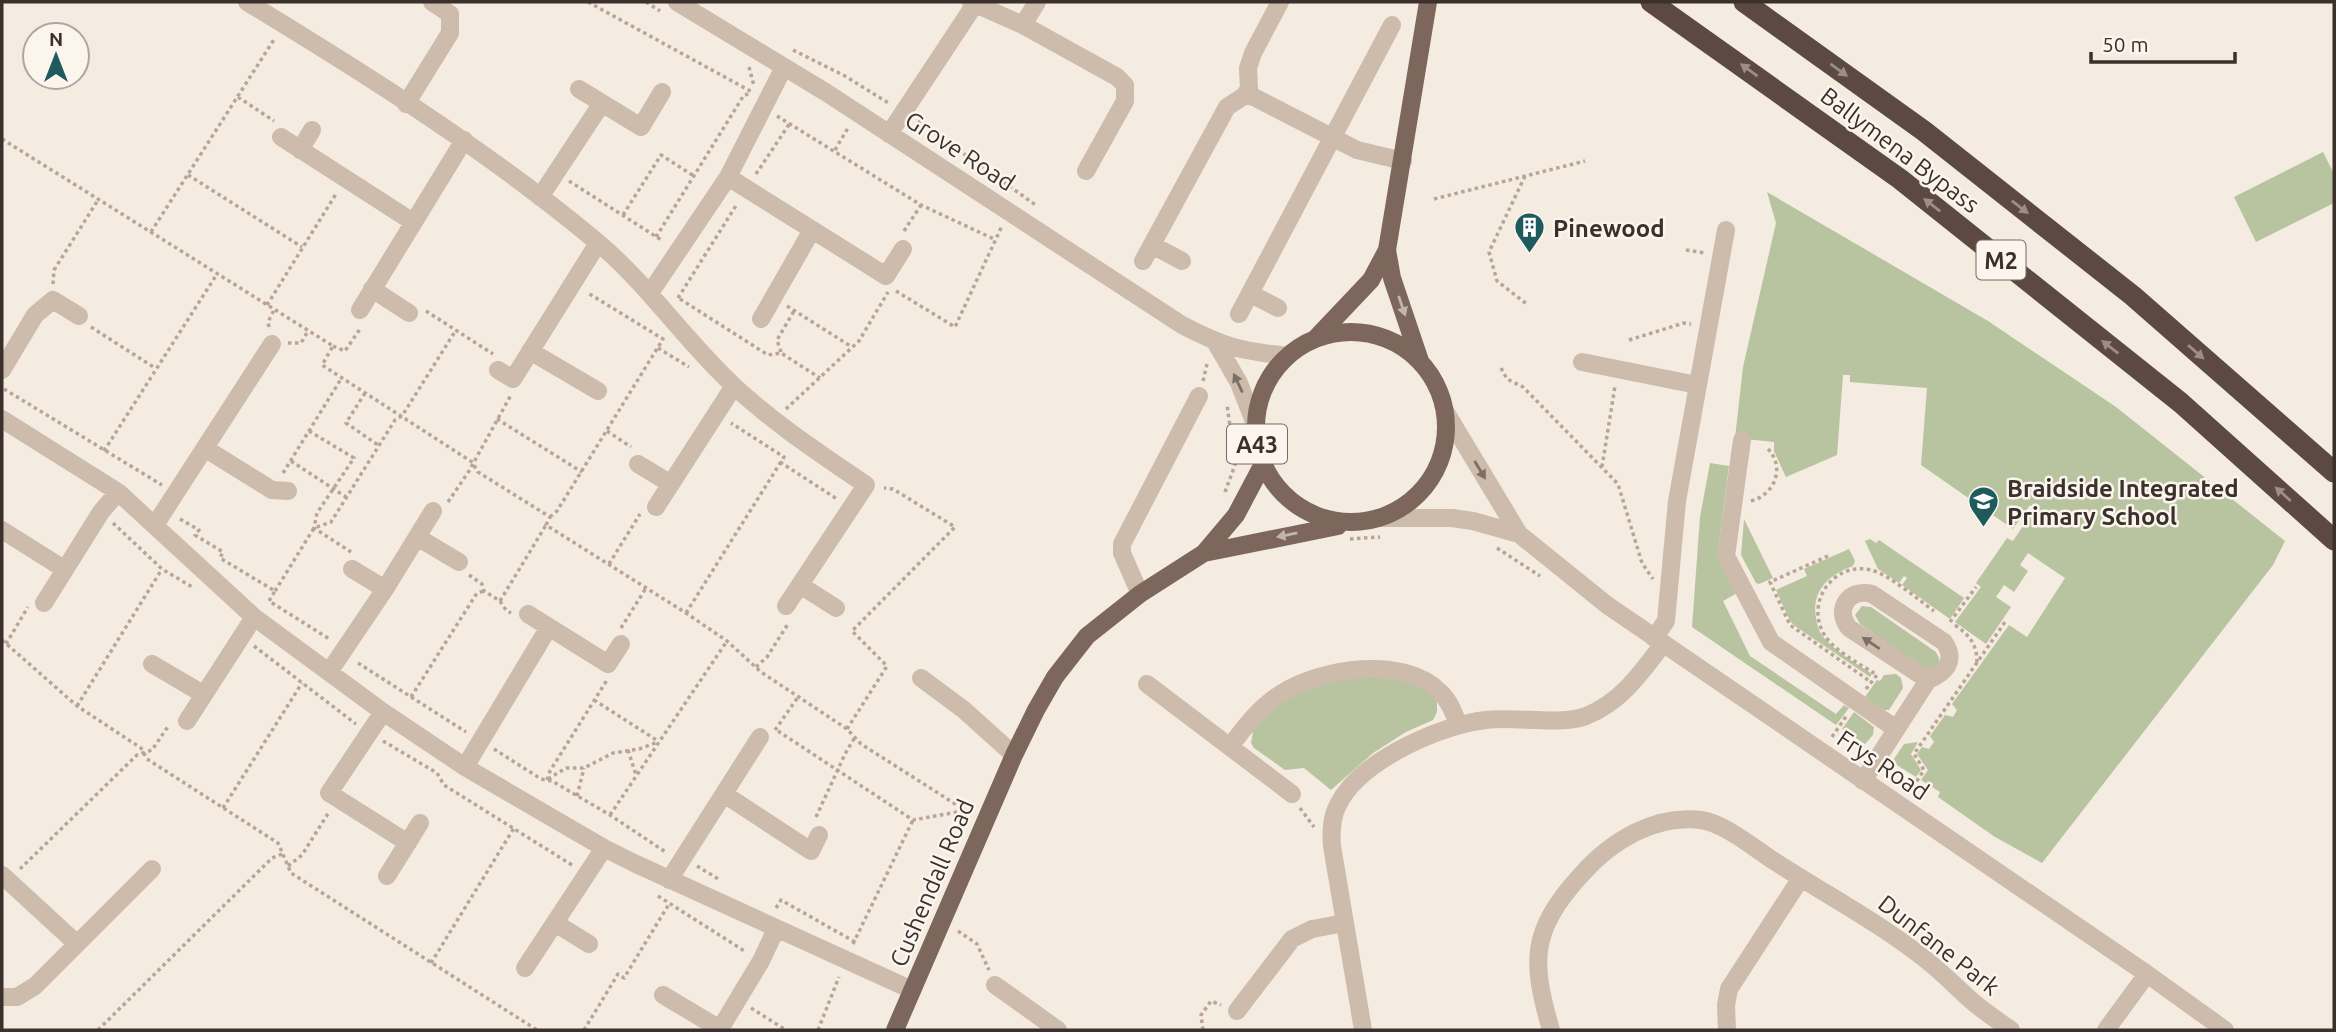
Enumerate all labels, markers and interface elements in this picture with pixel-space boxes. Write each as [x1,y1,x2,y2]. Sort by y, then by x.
north arrow [21,21,91,91]
scale bar [2091,21,2234,65]
text: N [49,28,63,50]
text: 50 m [2102,32,2149,56]
one-way arrow [1830,63,1848,77]
one-way arrow [1740,64,1758,78]
street label: Ballymena Bypass [1816,82,1984,218]
street label: Grove Road [900,106,1020,196]
one-way arrow [1924,198,1941,213]
one-way arrow [2011,200,2029,215]
building icon: Pinewood [1513,211,1547,255]
place label: Pinewood [1553,215,1665,242]
road number: M2 [1976,241,2025,280]
one-way arrow [1397,296,1408,317]
one-way arrow [2102,339,2120,354]
one-way arrow [2187,344,2205,360]
one-way arrow [1232,373,1243,393]
road number: A43 [1227,424,1287,464]
one-way arrow [1474,460,1486,479]
place label: Braidside Integrated Primary School [2007,475,2239,530]
school or university icon: Braidside Integrated Primary School [1967,485,2001,529]
one-way arrow [2274,486,2292,502]
one-way arrow [1276,530,1298,541]
one-way arrow [1861,637,1880,650]
street label: Frys Road [1832,725,1934,805]
street label: Cushendall Road [885,795,979,971]
street label: Dunfane Park [1873,889,2005,1001]

